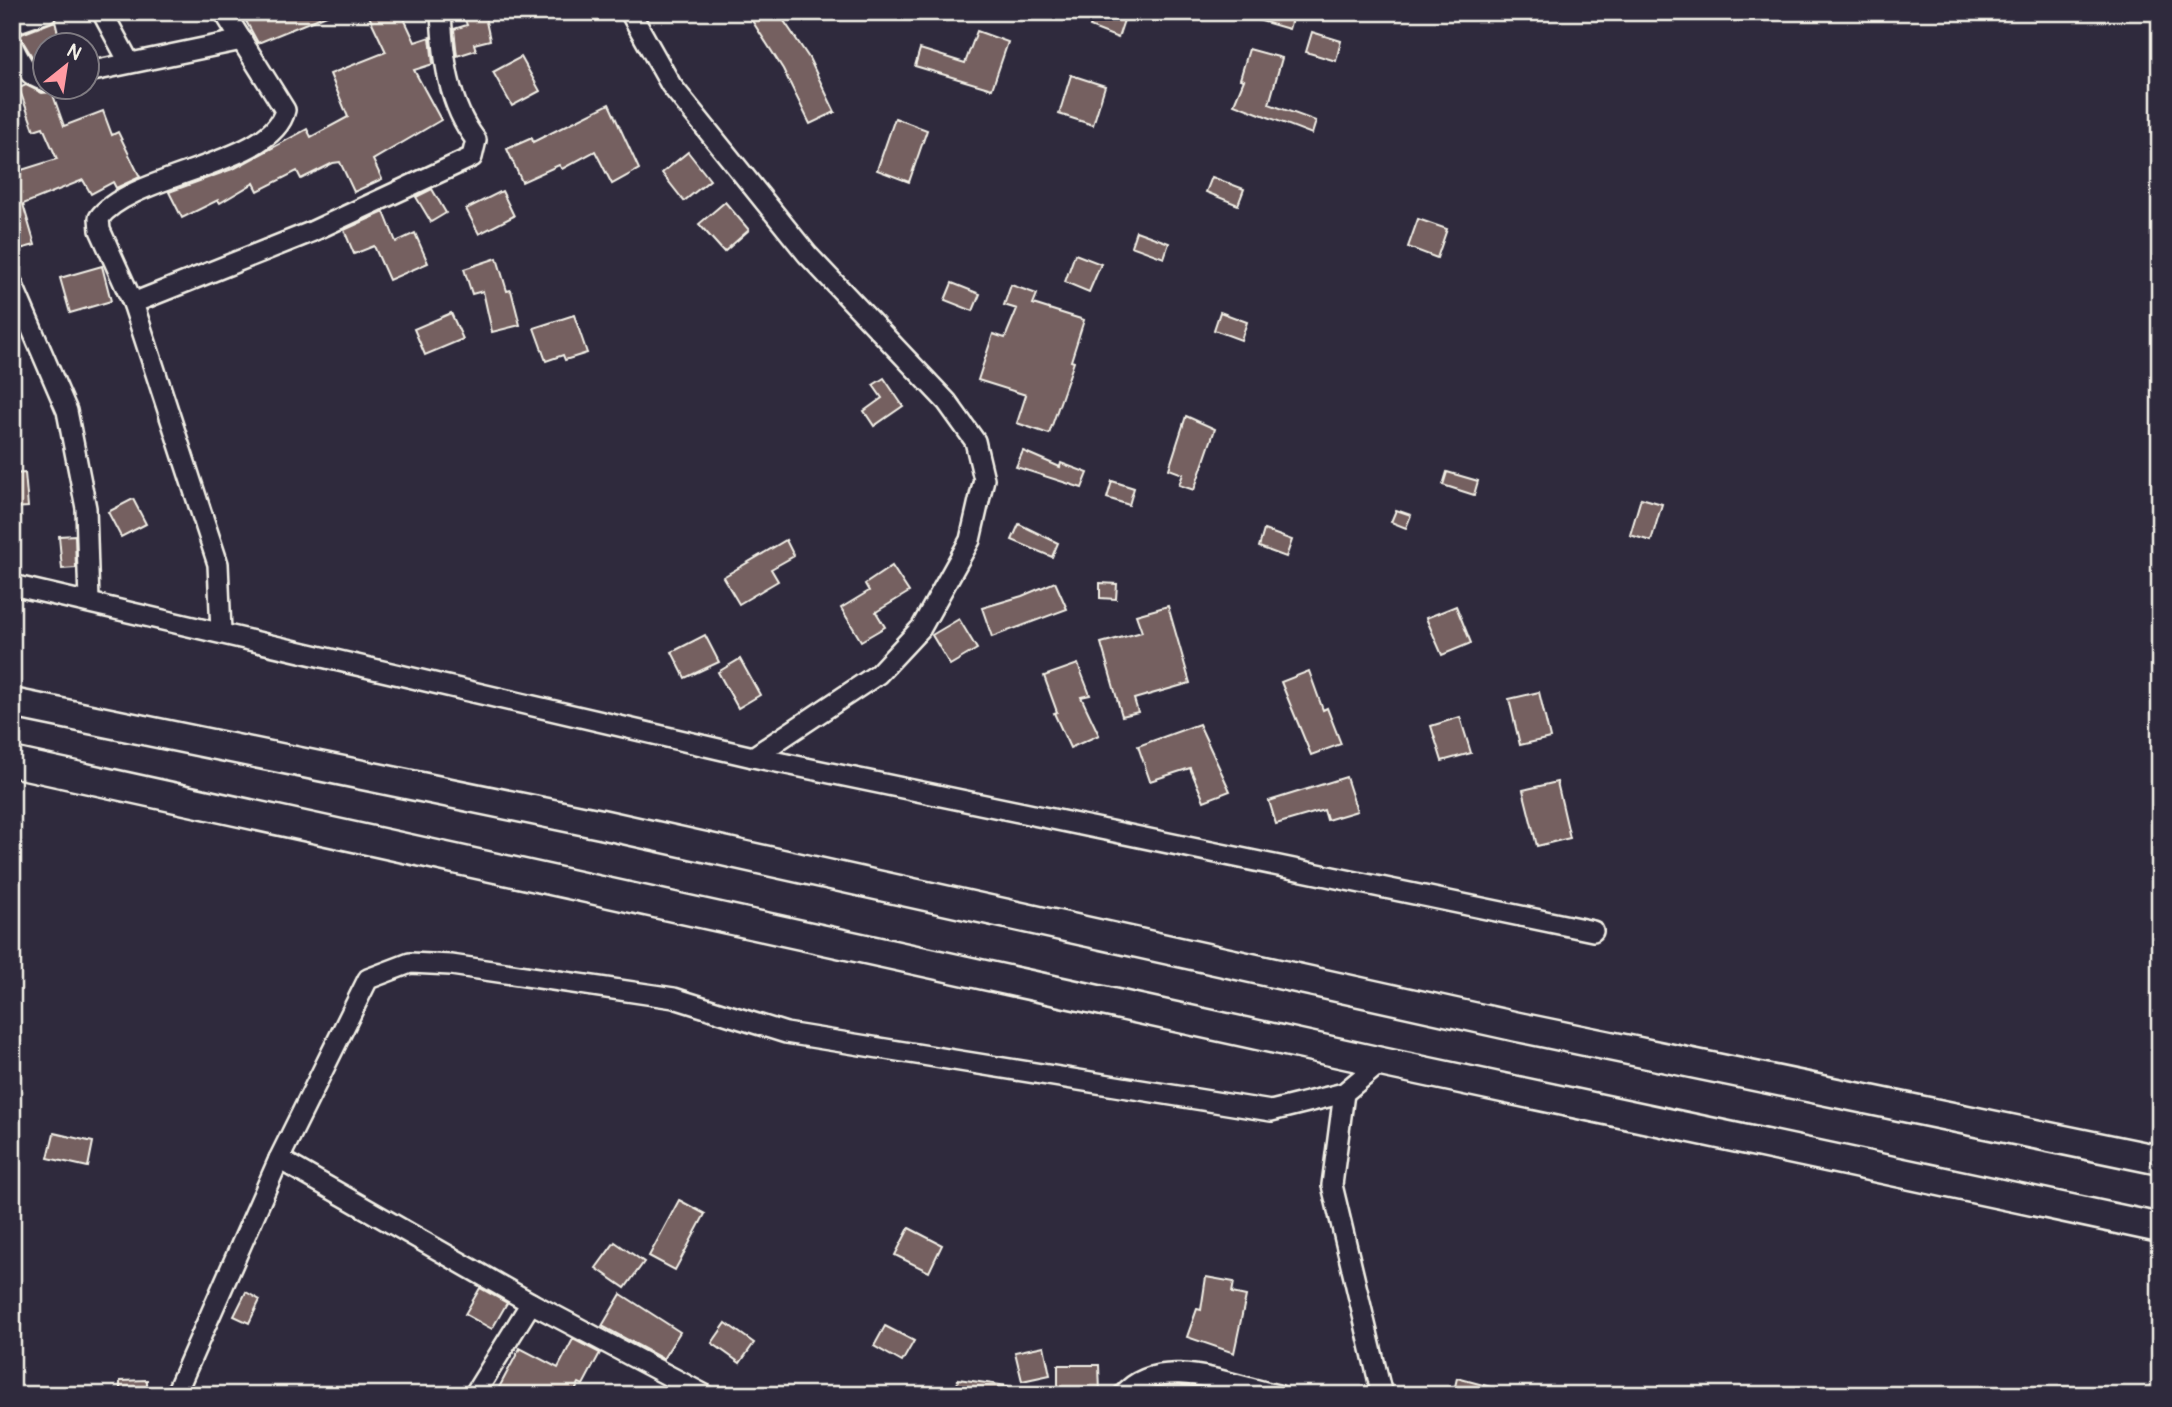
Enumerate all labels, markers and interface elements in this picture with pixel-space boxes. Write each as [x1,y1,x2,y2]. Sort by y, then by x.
north arrow [32,32,102,102]
text: N [62,39,86,66]

